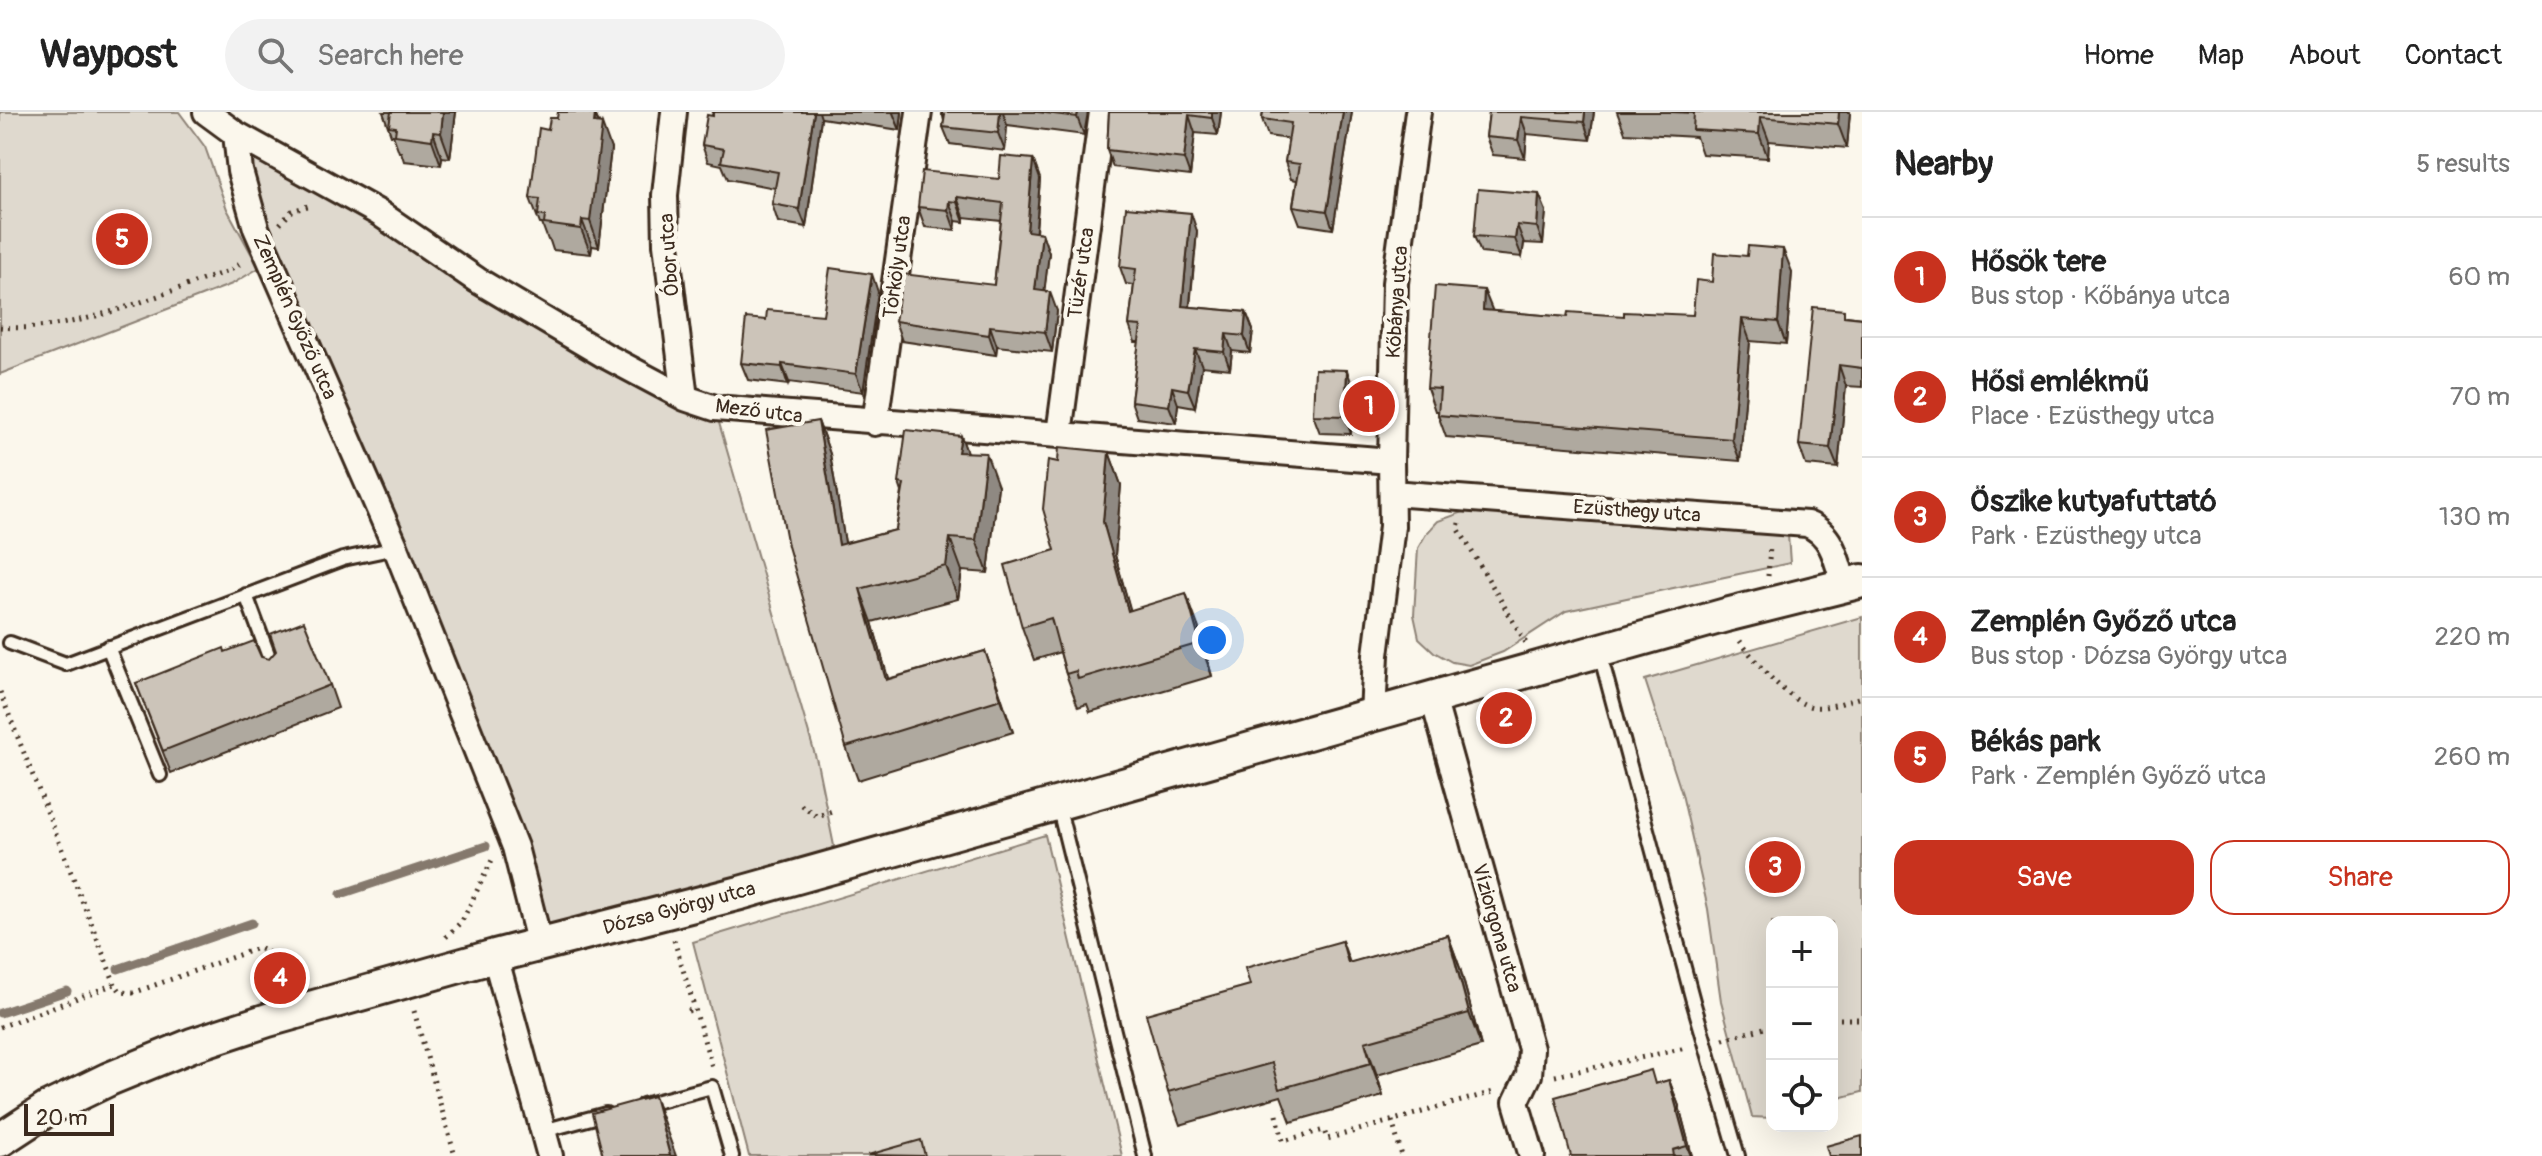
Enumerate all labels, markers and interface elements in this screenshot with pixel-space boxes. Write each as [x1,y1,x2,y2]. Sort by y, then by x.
search box [225,19,785,91]
text: Waypost [40,31,177,79]
icon: search [253,33,297,77]
text: Search here [317,37,464,74]
text: Home [2083,38,2154,73]
text: Map [2198,38,2244,73]
text: About [2288,38,2361,73]
text: Contact [2405,38,2502,73]
text: Nearby [1894,143,1993,186]
text: 5 results [2416,148,2510,180]
pin: 5 [96,209,148,269]
street label: Óbor utca [654,213,684,297]
street label: Törköly utca [877,214,917,320]
street label: Tüzér utca [1062,226,1100,320]
street label: Zemplén Győző utca [247,231,343,403]
text: Hősök tere [1970,243,2106,280]
street label: Kőbánya utca [1381,245,1413,359]
text: 1 [1915,261,1925,293]
text: 60 m [2448,261,2510,293]
text: Bus stop · Kőbánya utca [1970,280,2230,312]
text: Hősi emlékmű [1970,363,2150,400]
pin: 1 [1343,376,1395,436]
text: 2 [1913,381,1927,413]
text: 70 m [2450,381,2510,413]
street label: Mező utca [714,393,804,429]
text: Place · Ezüsthegy utca [1970,400,2215,432]
text: Öszike kutyafuttató [1970,483,2217,520]
street label: Ezüsthegy utca [1572,494,1702,528]
text: 3 [1913,501,1927,533]
text: 130 m [2439,501,2510,533]
text: Park · Ezüsthegy utca [1970,520,2202,552]
text: Zemplén Győző utca [1970,603,2236,640]
your location [1192,620,1232,660]
text: 4 [1912,621,1928,653]
text: 220 m [2434,621,2510,653]
text: Bus stop · Dózsa György utca [1970,640,2287,672]
pin: 2 [1480,688,1532,748]
text: Békás park [1970,723,2101,760]
text: 5 [1913,741,1927,773]
text: 260 m [2434,741,2510,773]
text: Park · Zemplén Győző utca [1970,760,2266,792]
pin: 3 [1749,837,1801,897]
button: Save [1894,840,2194,915]
button: Share [2210,840,2510,915]
street label: Víziorgona utca [1467,861,1527,995]
street label: Dózsa György utca [600,876,758,940]
map controls [1766,916,1838,1132]
button: + [1766,916,1838,988]
pin: 4 [254,948,306,1008]
button: − [1766,988,1838,1060]
button: locate [1766,1060,1838,1132]
scale bar [24,1100,114,1136]
text: 20 m [36,1104,88,1132]

